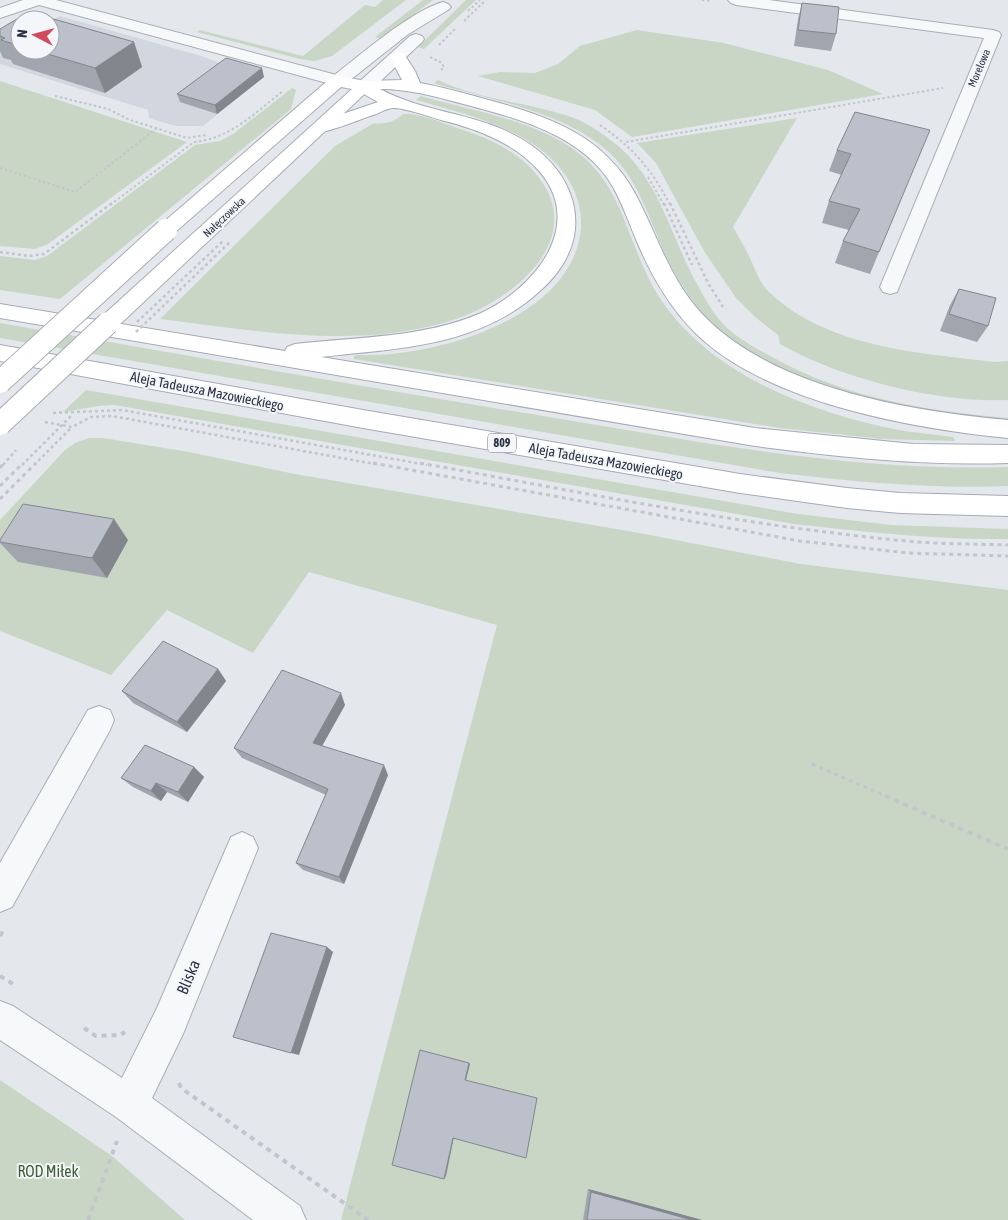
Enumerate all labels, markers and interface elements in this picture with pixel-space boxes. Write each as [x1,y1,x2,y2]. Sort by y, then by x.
north arrow [10,10,60,60]
text: N [14,29,30,39]
street label: Morelowa [966,47,992,89]
street label: Nałęczowska [201,195,247,239]
street label: Aleja Tadeusza Mazowieckiego [129,368,285,414]
road number: 809 [488,433,516,452]
street label: Aleja Tadeusza Mazowieckiego [528,440,684,482]
street label: Bliska [173,957,203,997]
park label: ROD Miłek [17,1162,79,1180]

